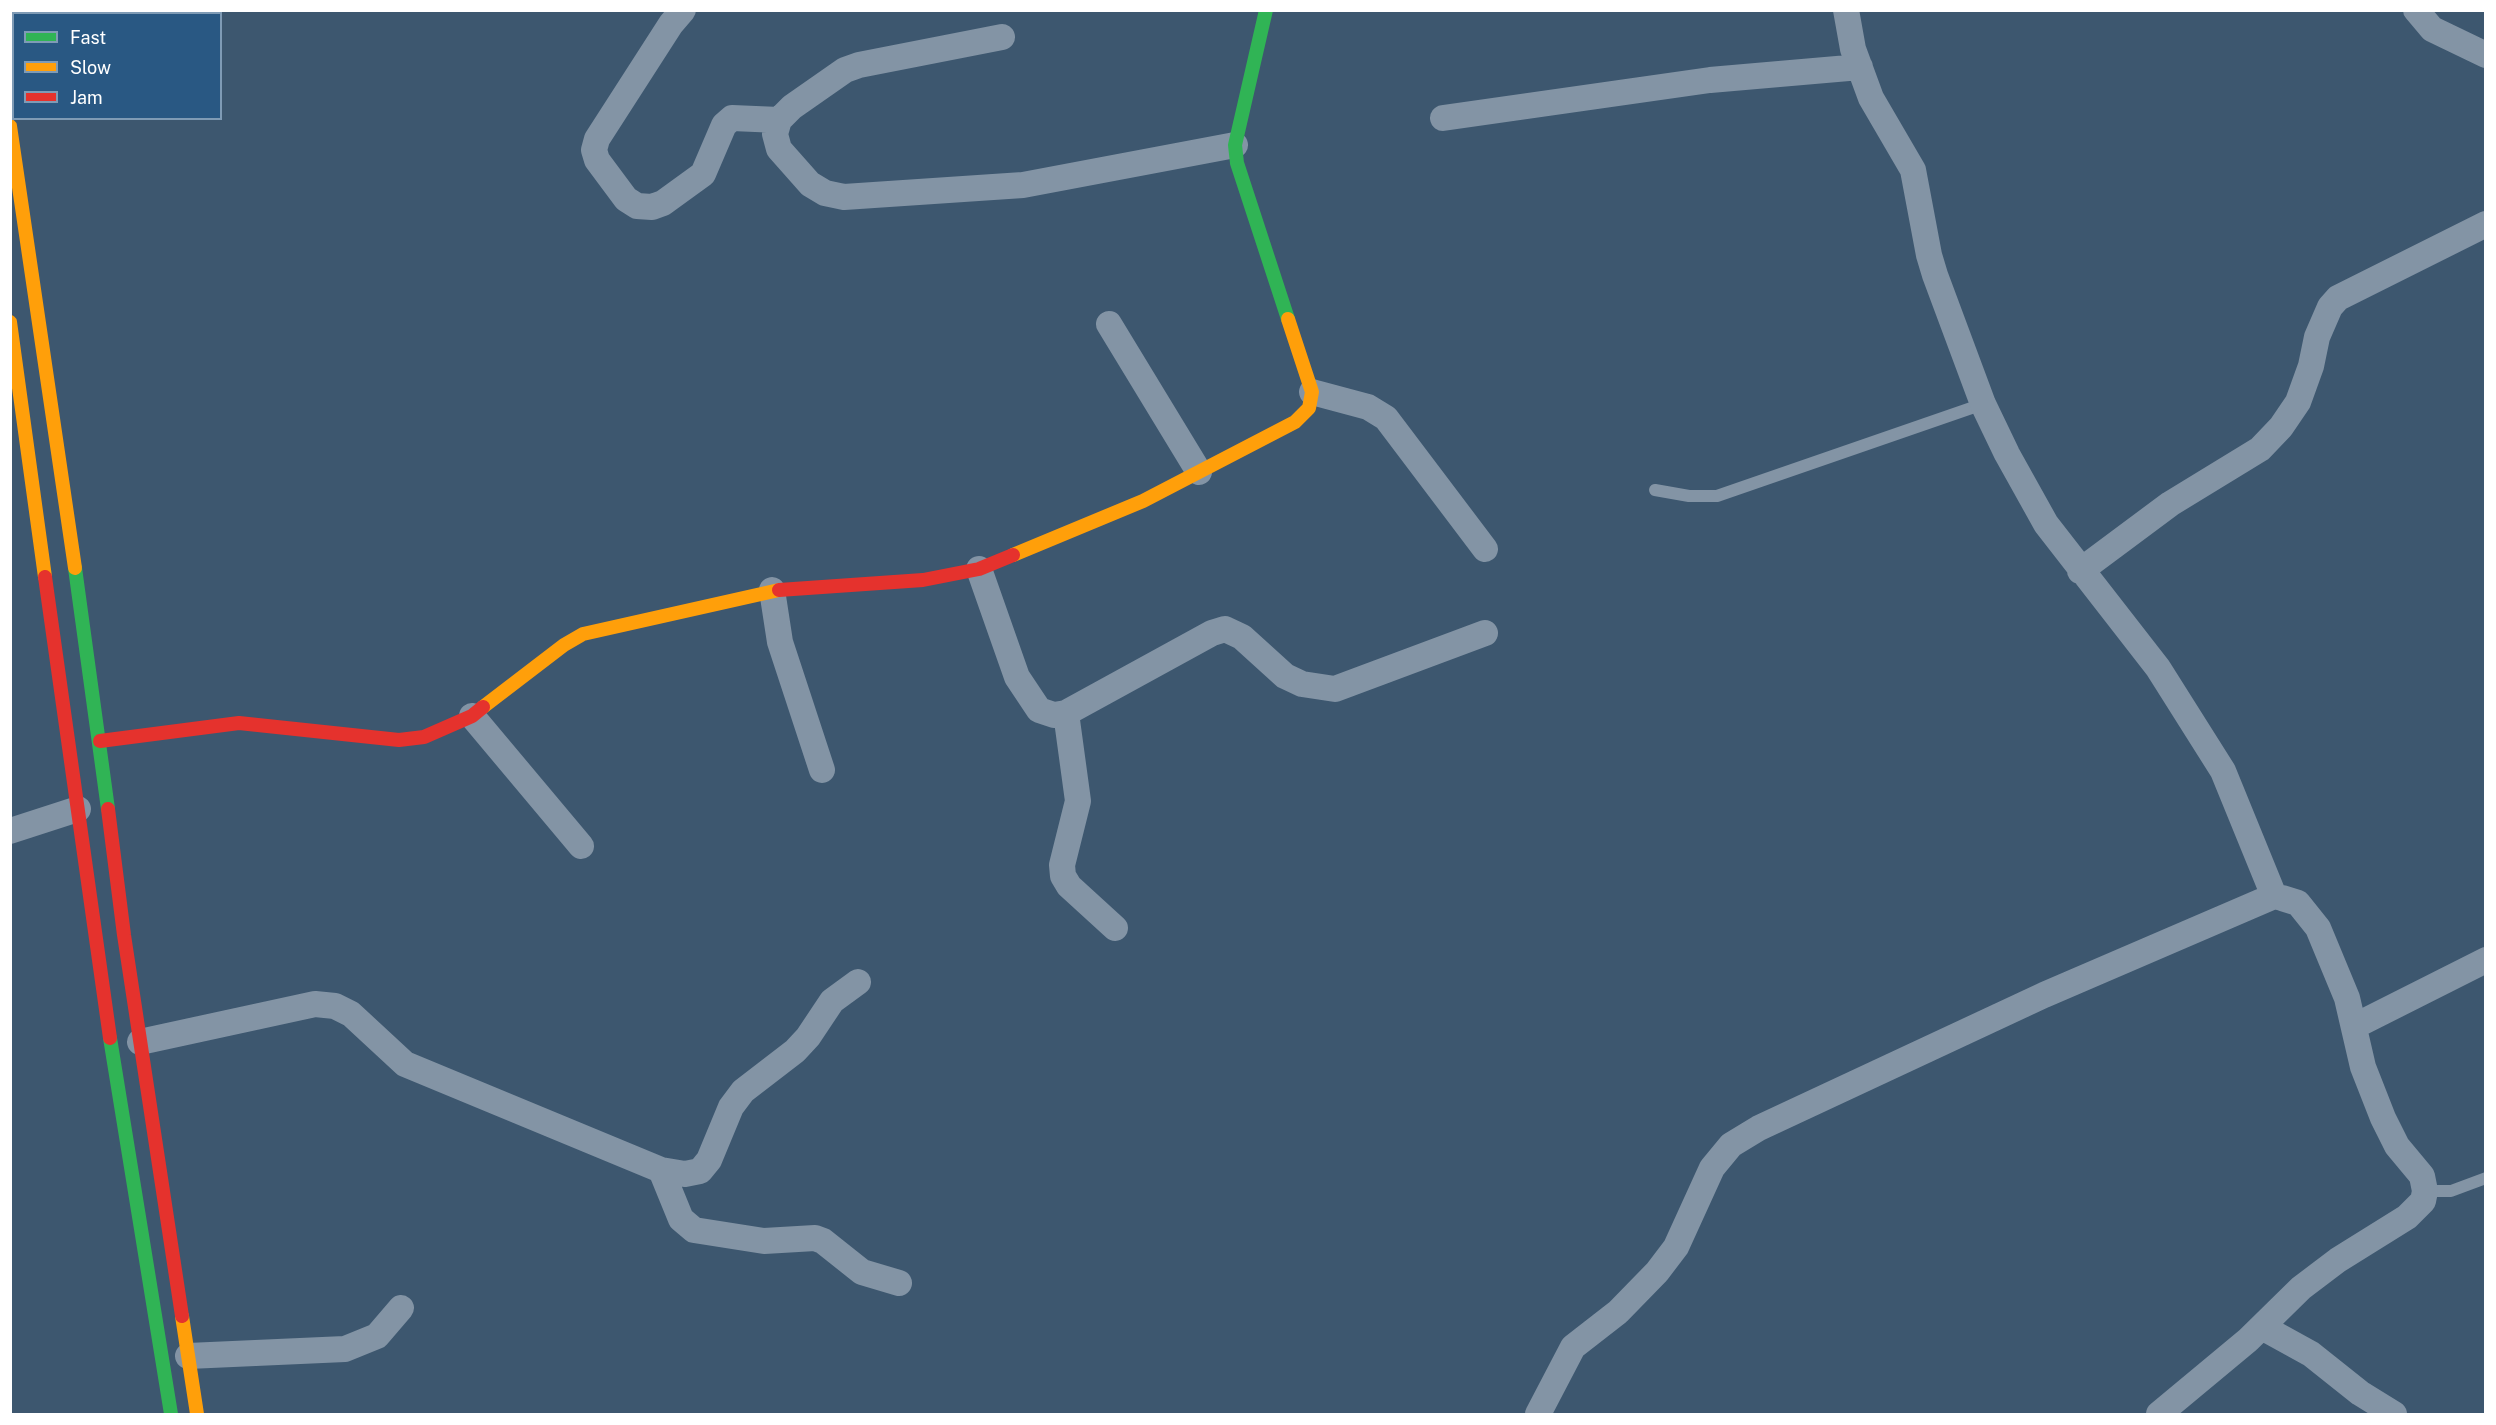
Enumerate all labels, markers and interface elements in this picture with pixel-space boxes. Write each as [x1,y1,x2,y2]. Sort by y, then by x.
legend [12,12,222,120]
text: Fast [70,27,106,48]
text: Slow [70,57,111,78]
text: Jam [70,87,103,108]

